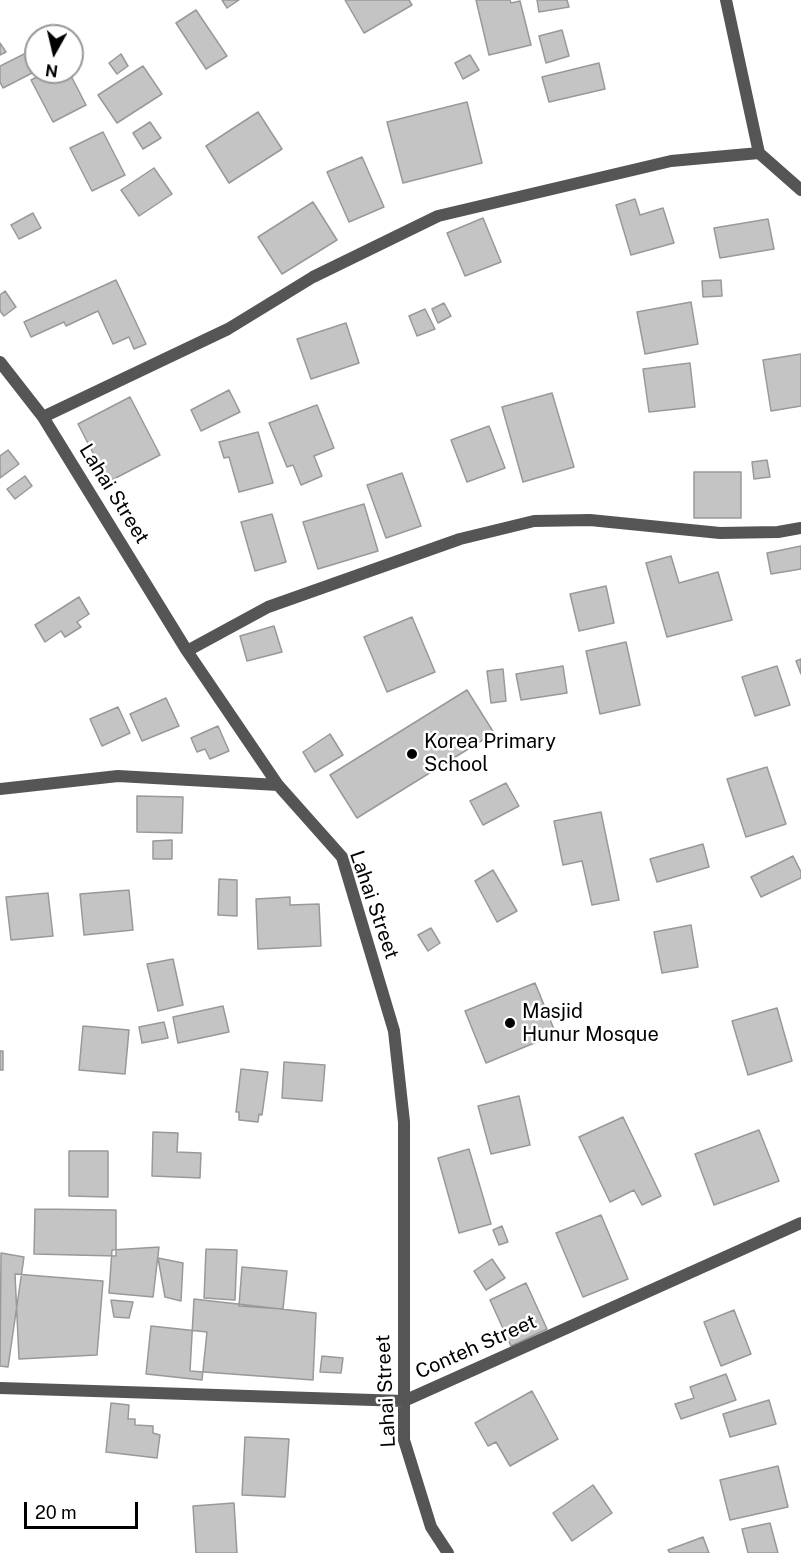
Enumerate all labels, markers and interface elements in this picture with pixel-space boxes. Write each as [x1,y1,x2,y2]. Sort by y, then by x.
north arrow [24,24,84,84]
text: N [44,60,59,81]
street label: Lahai Street [74,440,154,548]
place label: Korea Primary School [424,730,556,777]
marker: Korea Primary School [405,747,419,761]
street label: Lahai Street [344,848,404,962]
place label: Masjid Hunur Mosque [522,1000,659,1047]
marker: Masjid Hunur Mosque [503,1016,517,1030]
street label: Conteh Street [412,1310,540,1384]
street label: Lahai Street [371,1334,401,1448]
scale bar [27,1490,141,1528]
text: 20 m [35,1502,77,1523]

